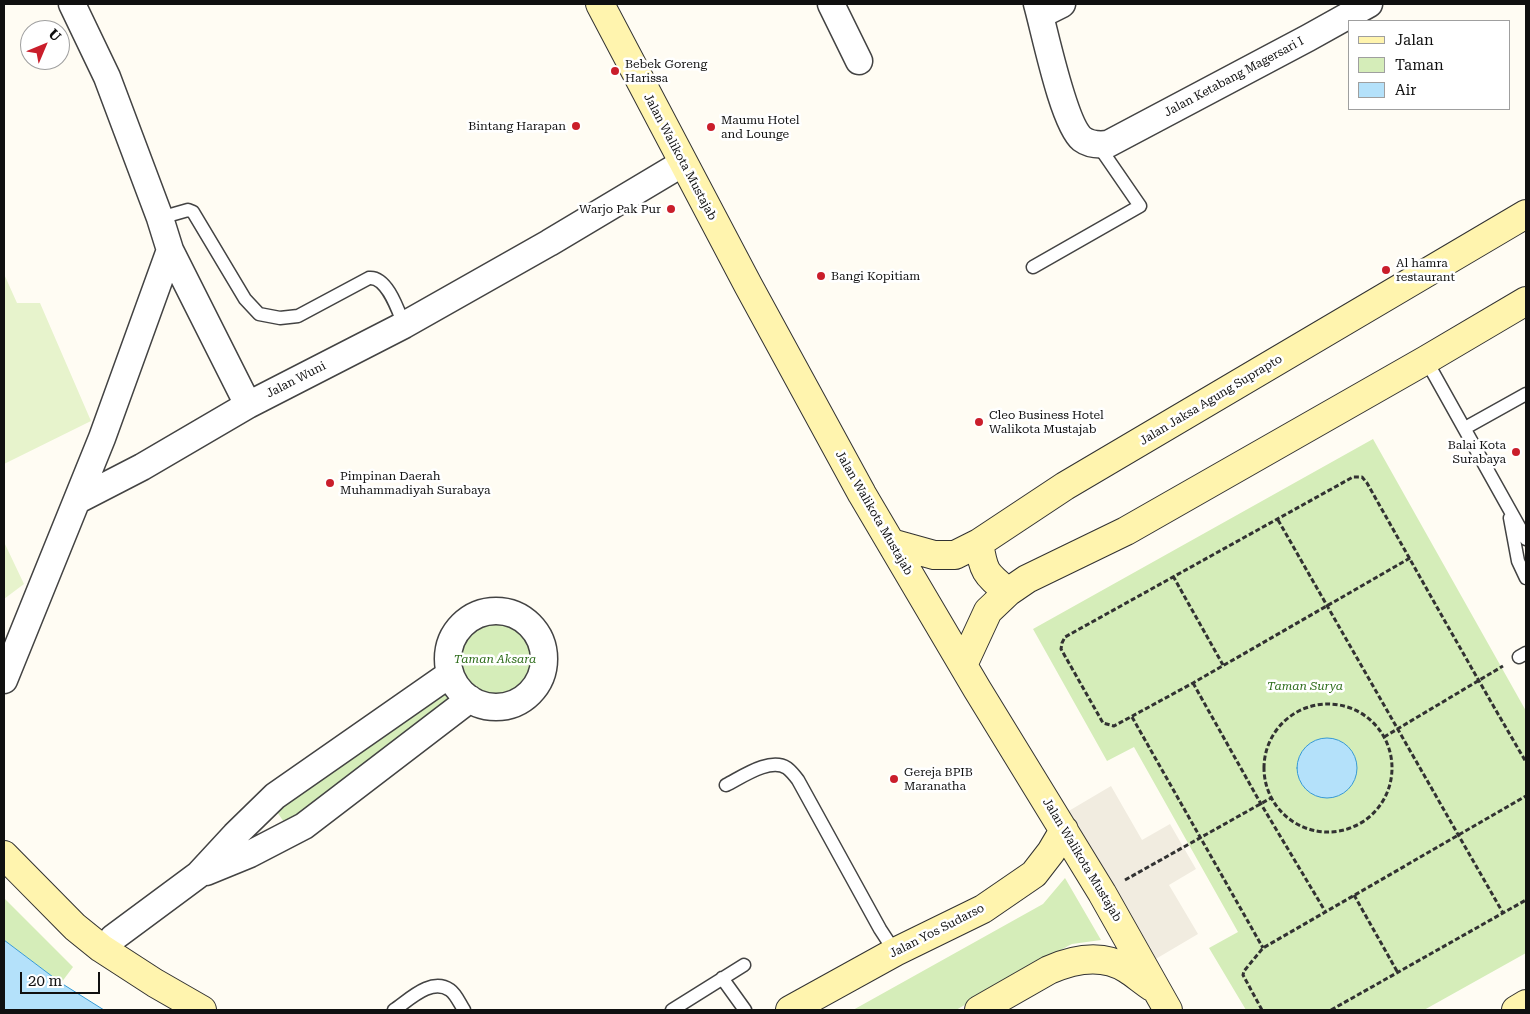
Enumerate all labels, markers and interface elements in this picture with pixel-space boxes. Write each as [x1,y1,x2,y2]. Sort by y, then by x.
north arrow [20,20,70,70]
legend [1348,20,1510,110]
text: U [45,26,64,45]
text: Jalan [1395,31,1434,49]
street label: Jalan Ketabang Magersari I [1162,34,1306,120]
text: Taman [1395,56,1444,74]
place label: Bebek Goreng Harissa [625,57,707,85]
marker: Bebek Goreng Harissa [609,65,621,77]
text: Air [1395,81,1416,99]
street label: Jalan Walikota Mustajab [640,91,720,223]
place label: Maumu Hotel and Lounge [721,113,799,141]
place label: Bintang Harapan [468,119,566,133]
marker: Bintang Harapan [570,120,582,132]
marker: Maumu Hotel and Lounge [705,121,717,133]
place label: Warjo Pak Pur [579,202,661,216]
marker: Warjo Pak Pur [665,203,677,215]
place label: Al hamra restaurant [1396,256,1455,284]
marker: Al hamra restaurant [1380,264,1392,276]
place label: Bangi Kopitiam [831,269,920,283]
marker: Bangi Kopitiam [815,270,827,282]
street label: Jalan Jaksa Agung Suprapto [1137,352,1285,448]
street label: Jalan Wuni [264,359,328,401]
place label: Cleo Business Hotel Walikota Mustajab [989,408,1104,436]
marker: Cleo Business Hotel Walikota Mustajab [973,416,985,428]
place label: Balai Kota Surabaya [1448,438,1506,466]
marker: Balai Kota Surabaya [1510,446,1522,458]
street label: Jalan Walikota Mustajab [832,448,916,578]
place label: Pimpinan Daerah Muhammadiyah Surabaya [340,469,491,497]
marker: Pimpinan Daerah Muhammadiyah Surabaya [324,477,336,489]
park label: Taman Aksara [454,652,536,666]
park label: Taman Surya [1267,679,1343,693]
place label: Gereja BPIB Maranatha [904,765,973,793]
marker: Gereja BPIB Maranatha [888,773,900,785]
street label: Jalan Walikota Mustajab [1039,796,1125,924]
street label: Jalan Yos Sudarso [887,901,987,961]
scale bar [22,962,102,994]
text: 20 m [28,972,62,990]

